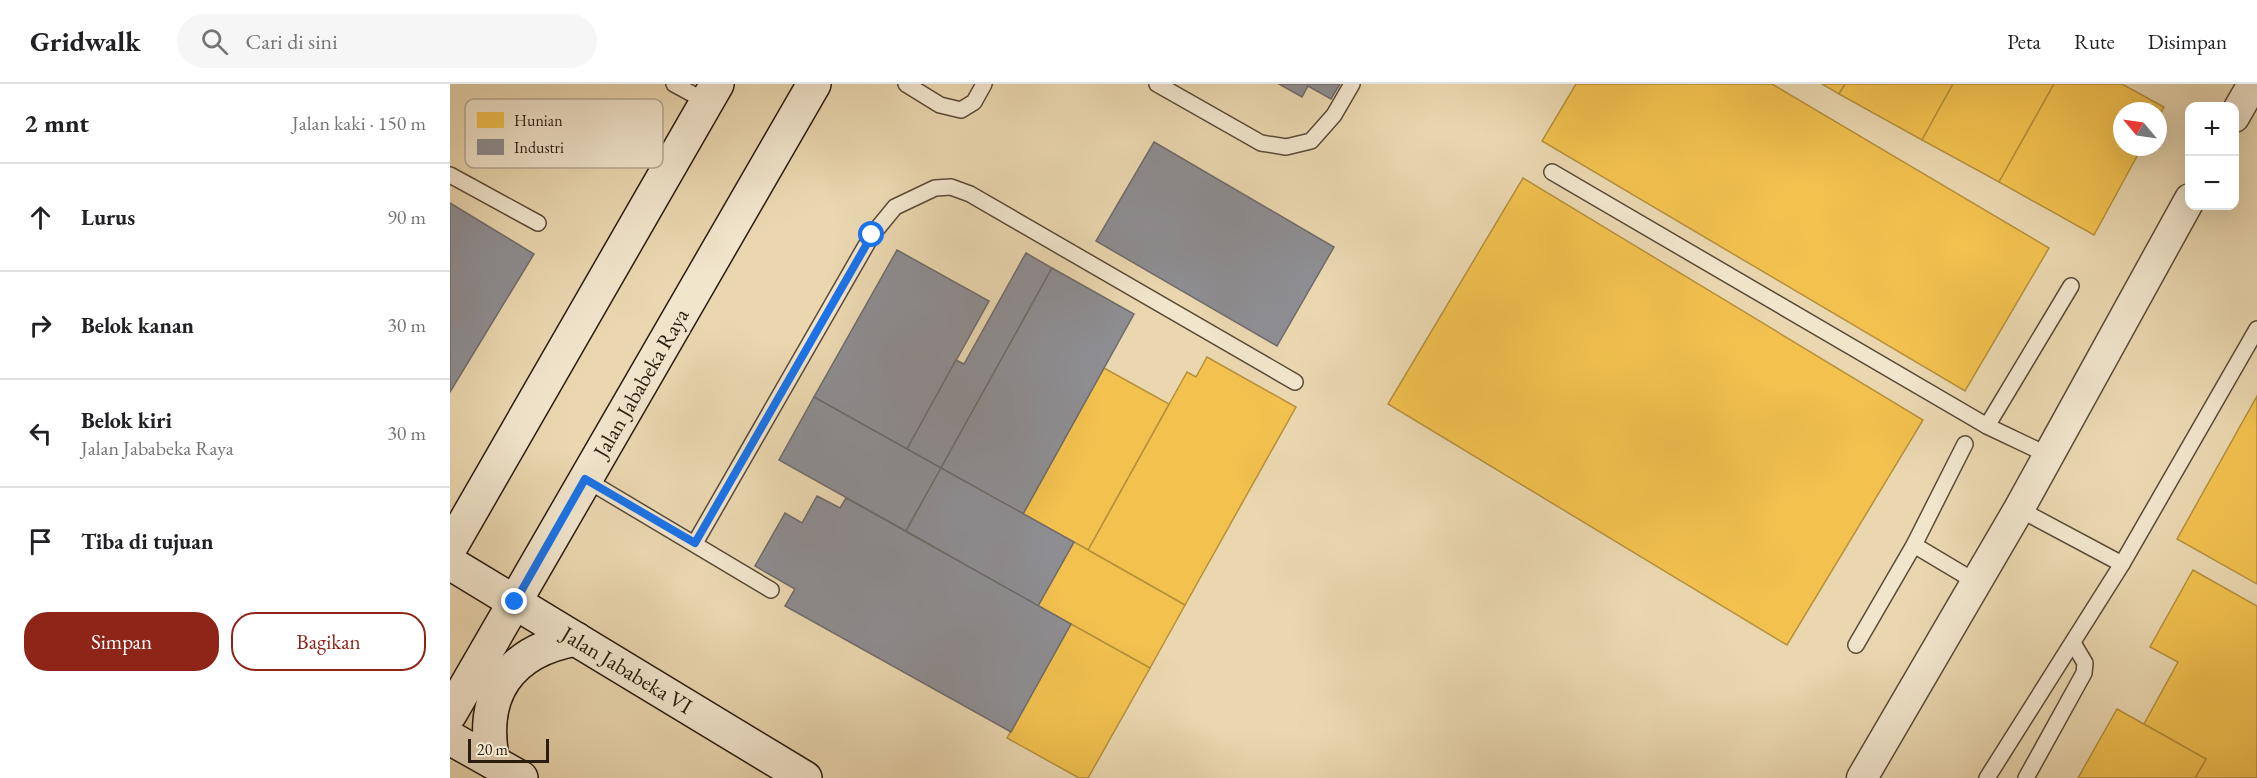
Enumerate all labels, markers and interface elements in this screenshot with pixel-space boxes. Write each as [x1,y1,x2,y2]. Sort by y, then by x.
search box [177,14,597,68]
text: Gridwalk [30,23,141,59]
icon: search [198,25,231,58]
text: Cari di sini [246,27,338,56]
text: Peta [2007,28,2041,55]
text: Rute [2074,28,2115,55]
text: Disimpan [2148,28,2227,55]
legend [465,99,663,168]
north arrow [2113,102,2167,156]
map controls [2185,102,2239,210]
button: + [2185,102,2239,156]
text: 2 mnt [24,106,89,140]
text: Jalan kaki · 150 m [292,110,426,136]
text: Hunian [514,110,563,131]
text: Industri [514,137,564,158]
button: − [2185,156,2239,210]
icon: ahead [24,201,57,234]
text: Lurus [81,203,135,232]
text: 90 m [387,204,426,230]
route start [858,221,884,247]
street label: Jalan Jababeka Raya [585,303,696,465]
icon: right [24,309,57,342]
text: Belok kanan [81,311,194,340]
text: 30 m [387,312,426,338]
text: Belok kiri [81,406,172,435]
icon: left [24,417,57,450]
text: 30 m [387,420,426,446]
text: Jalan Jababeka Raya [81,435,234,461]
icon: arrive [24,525,57,558]
text: Tiba di tujuan [81,527,213,556]
route end [501,588,527,614]
button: Simpan [24,612,219,671]
button: Bagikan [231,612,426,671]
street label: Jalan Jababeka VI [554,618,698,721]
scale bar [468,736,549,764]
text: 20 m [477,739,508,760]

